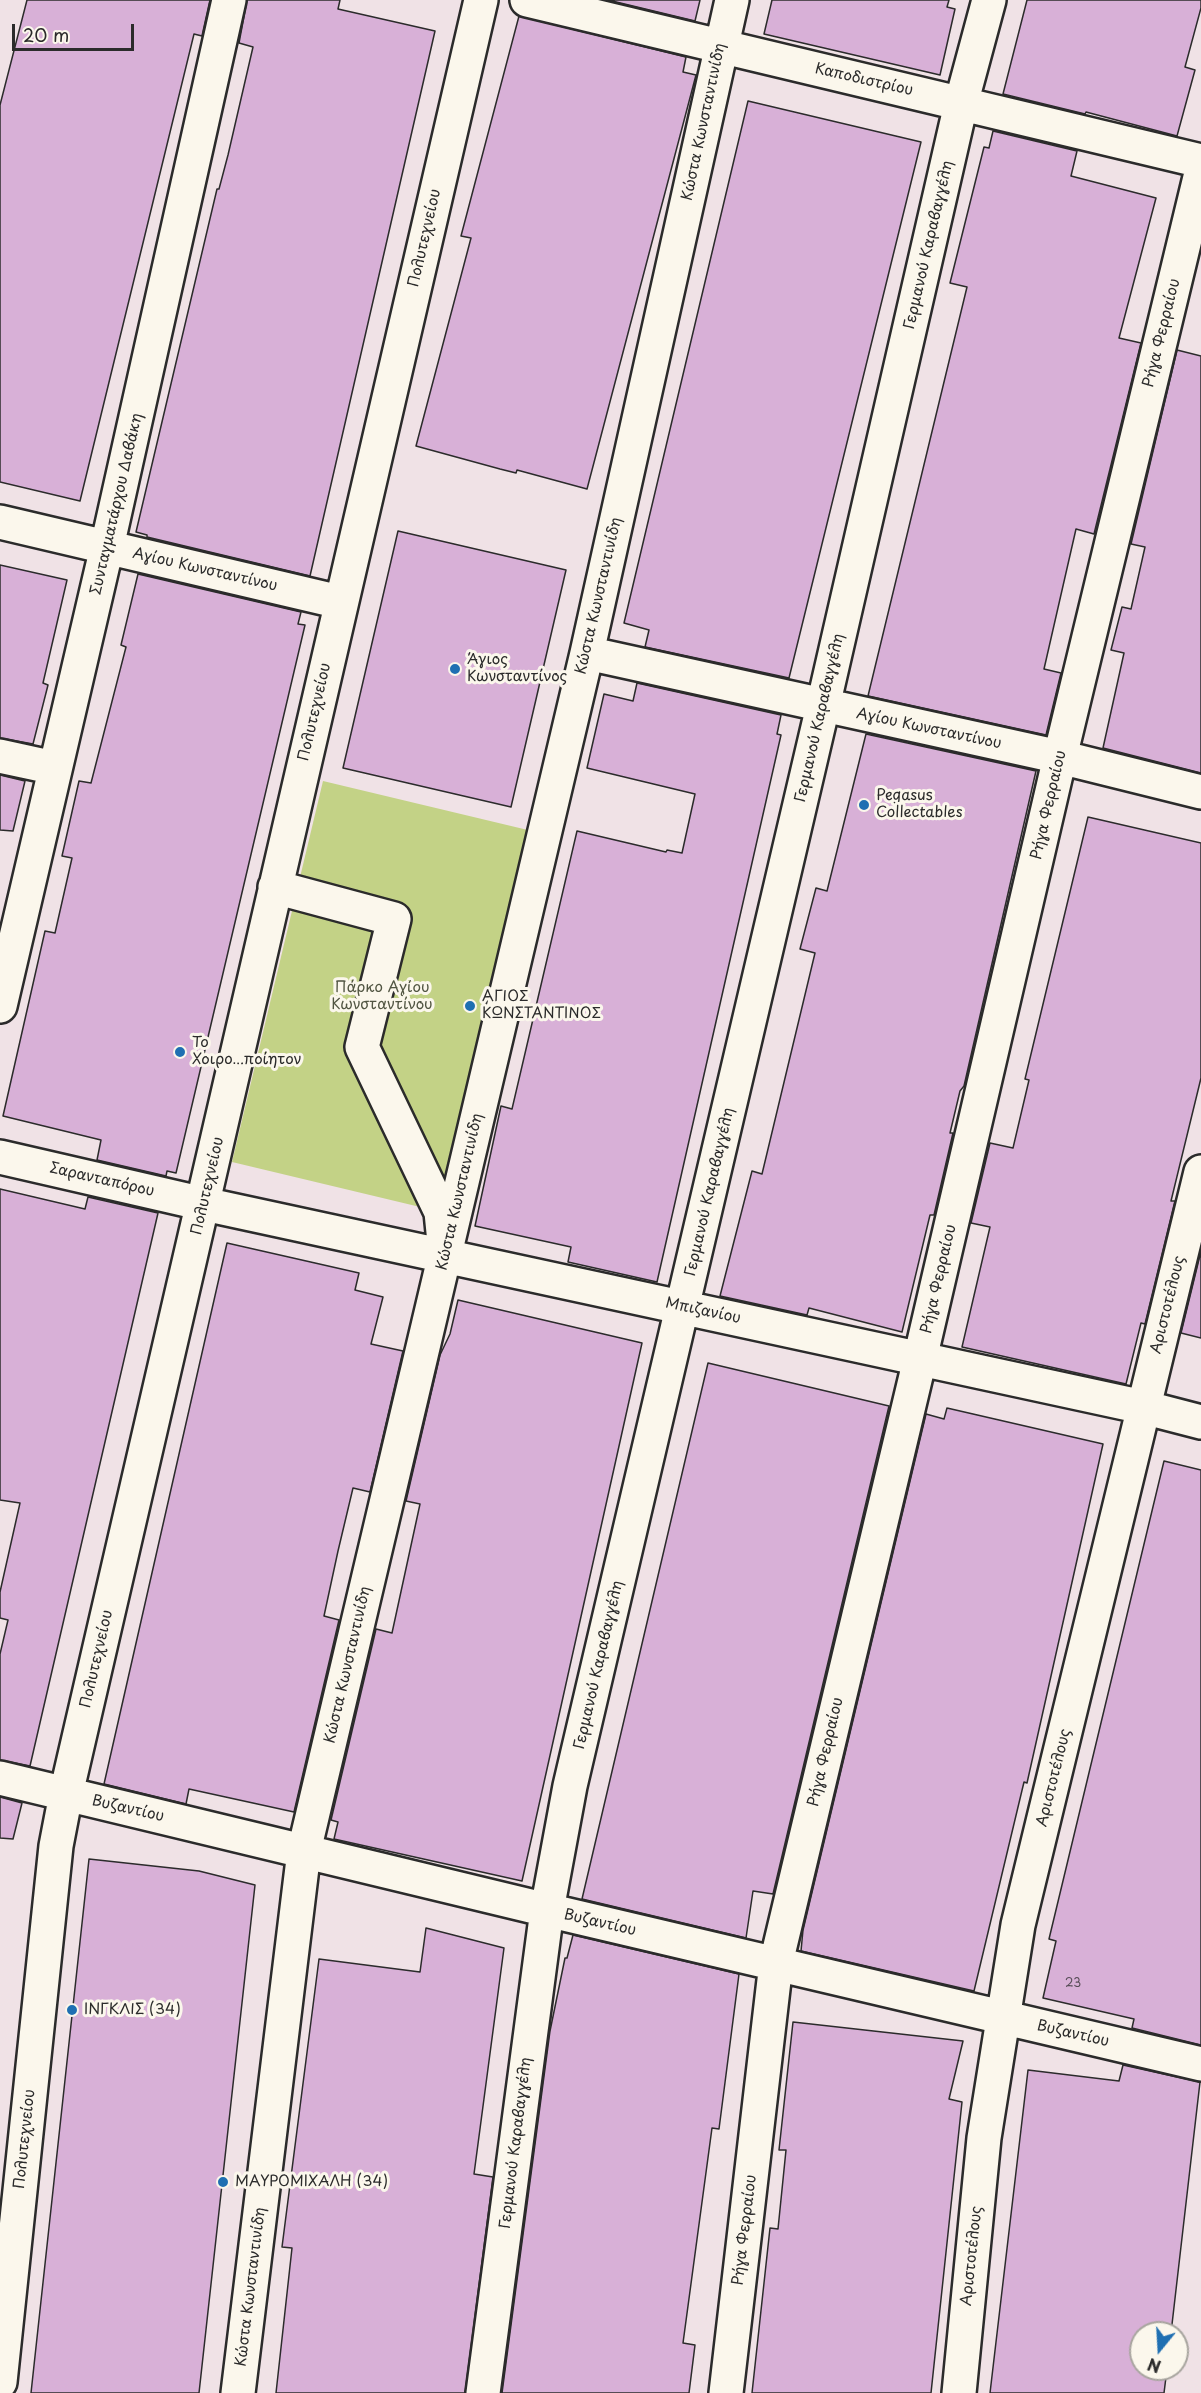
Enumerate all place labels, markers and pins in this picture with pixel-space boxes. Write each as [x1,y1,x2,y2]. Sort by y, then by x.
place label: Άγιος Κωνσταντίνος [467,651,567,686]
marker: Άγιος Κωνσταντίνος [448,662,462,676]
place label: Pegasus Collectables [876,787,963,822]
marker: Pegasus Collectables [857,798,871,812]
place label: ΑΓΙΟΣ ΚΩΝΣΤΑΝΤΙΝΟΣ [482,988,601,1023]
marker: ΑΓΙΟΣ ΚΩΝΣΤΑΝΤΙΝΟΣ [463,999,477,1013]
place label: Το Χοιρο...ποίητον [192,1034,302,1069]
marker: Το Χοιρο...ποίητον [173,1045,187,1059]
place label: ΙΝΓΚΛΙΣ (34) [84,2001,181,2019]
marker: ΙΝΓΚΛΙΣ (34) [65,2003,79,2017]
place label: ΜΑΥΡΟΜΙΧΑΛΗ (34) [235,2173,388,2191]
marker: ΜΑΥΡΟΜΙΧΑΛΗ (34) [216,2175,230,2189]

